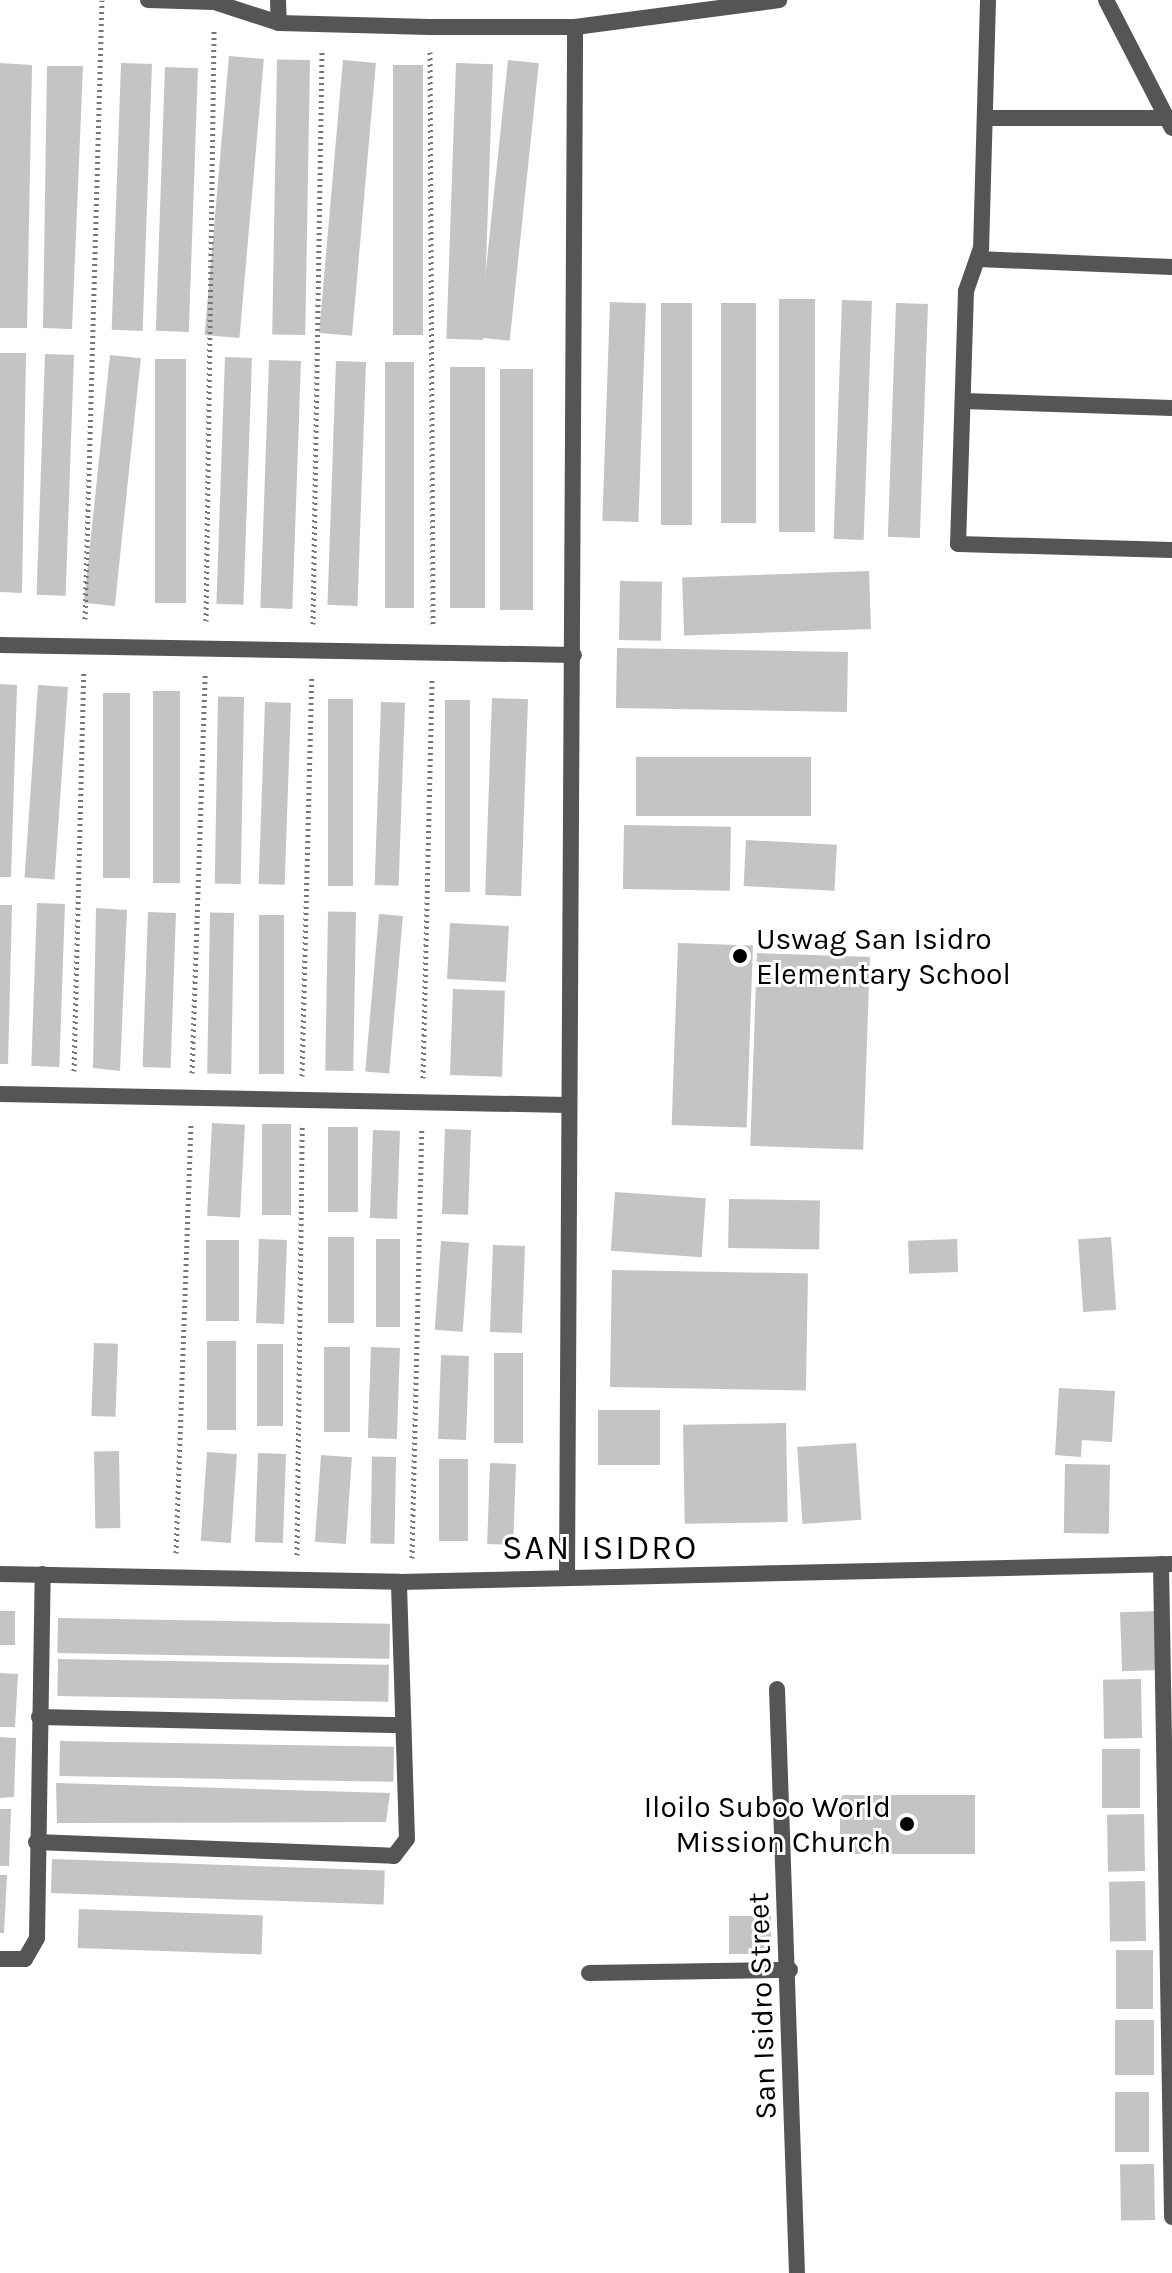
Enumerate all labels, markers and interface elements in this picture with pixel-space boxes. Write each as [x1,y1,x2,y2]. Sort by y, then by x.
place label: Uswag San Isidro Elementary School [756,921,1011,992]
marker: Uswag San Isidro Elementary School [731,947,749,965]
district label: SAN ISIDRO [502,1529,698,1569]
place label: Iloilo Suboo World Mission Church [644,1789,891,1860]
marker: Iloilo Suboo World Mission Church [898,1815,916,1833]
street label: San Isidro Street [740,1892,784,2120]

